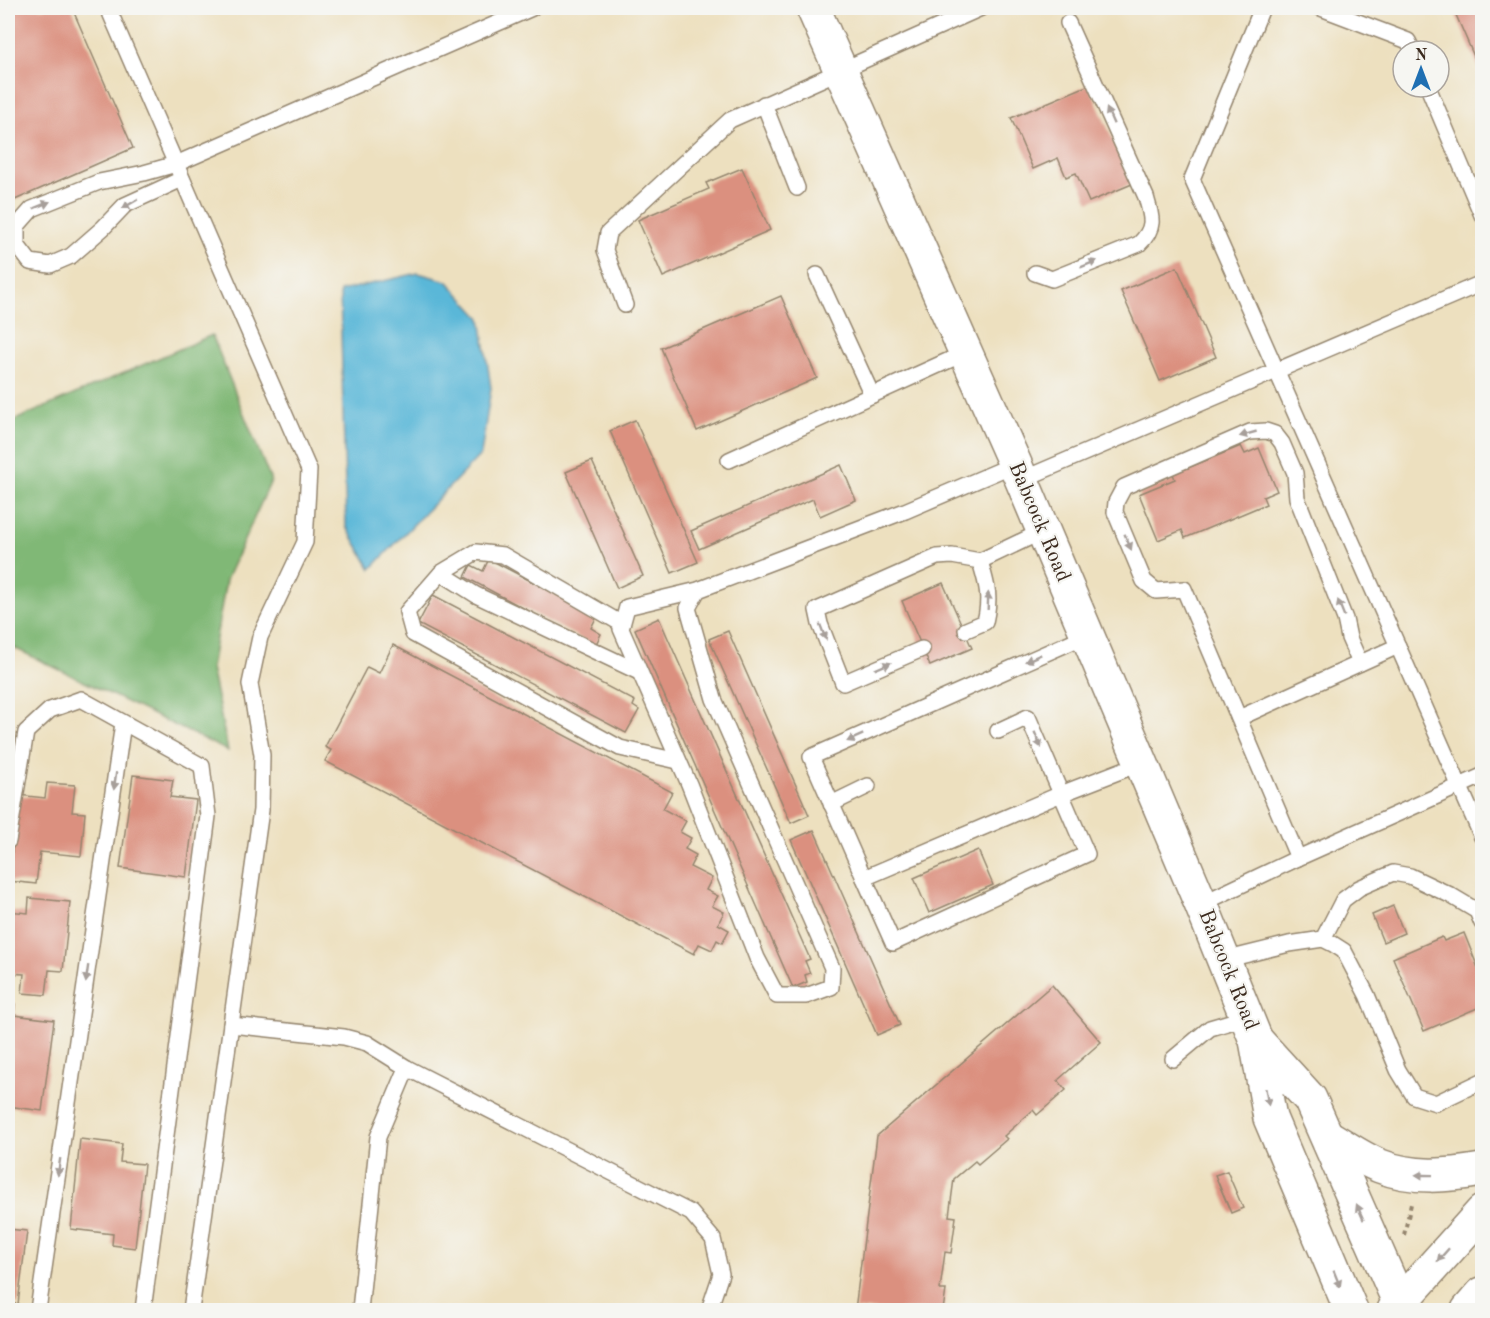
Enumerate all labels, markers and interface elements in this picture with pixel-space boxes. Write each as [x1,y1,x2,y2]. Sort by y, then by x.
north arrow [1391,39,1451,99]
text: N [1415,48,1428,64]
one-way arrow [1105,107,1114,124]
one-way arrow [122,199,138,210]
one-way arrow [33,200,51,210]
one-way arrow [1080,259,1098,268]
one-way arrow [1239,430,1257,440]
street label: Babcock Road [1004,459,1074,585]
one-way arrow [1123,534,1133,552]
one-way arrow [983,592,993,611]
one-way arrow [1336,599,1346,617]
one-way arrow [818,623,828,641]
one-way arrow [1025,653,1042,662]
one-way arrow [874,661,892,671]
one-way arrow [1033,732,1043,750]
one-way arrow [847,733,864,742]
one-way arrow [111,771,120,790]
street label: Babcock Road [1194,907,1262,1033]
one-way arrow [83,964,92,983]
one-way arrow [1262,1088,1271,1107]
one-way arrow [55,1157,64,1176]
one-way arrow [1415,1170,1434,1180]
one-way arrow [1355,1202,1365,1220]
one-way arrow [1436,1248,1450,1263]
one-way arrow [1332,1270,1342,1288]

